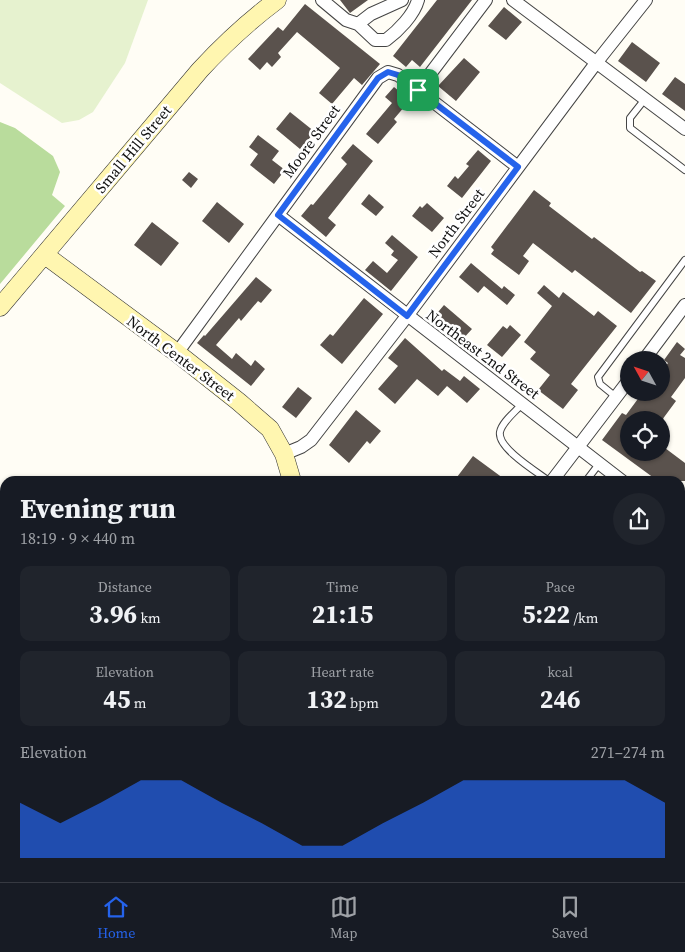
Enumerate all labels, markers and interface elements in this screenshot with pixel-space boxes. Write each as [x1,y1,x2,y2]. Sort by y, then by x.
pin [397,69,439,111]
icon: arrive [404,76,432,104]
street label: Moore Street [277,100,345,182]
street label: Small Hill Street [90,101,176,197]
street label: North Street [423,184,489,262]
street label: Northeast 2nd Street [422,304,544,404]
street label: North Center Street [123,310,239,406]
north arrow [620,351,670,401]
map controls [620,351,670,461]
button: locate [620,411,670,461]
text: Evening run [20,489,176,527]
button: share [613,493,665,545]
text: 18:19 · 9 × 440 m [20,527,135,549]
text: Distance [98,577,152,597]
text: Time [326,577,359,597]
text: Pace [545,577,575,597]
text: 3.96 [89,597,137,631]
text: 21:15 [312,597,373,631]
text: 5:22 [522,597,570,631]
text: km [137,608,161,628]
text: /km [570,608,598,628]
text: Elevation [96,662,154,682]
text: Heart rate [311,662,374,682]
text: kcal [547,662,573,682]
text: 45 [103,682,130,716]
text: 132 [306,682,347,716]
text: 246 [540,682,580,716]
text: m [130,693,146,713]
text: bpm [347,693,379,713]
text: Elevation [20,741,87,763]
text: 271–274 m [591,741,665,763]
tab: Home [97,893,135,943]
tab: Map [330,893,358,943]
tab: Saved [552,893,588,943]

